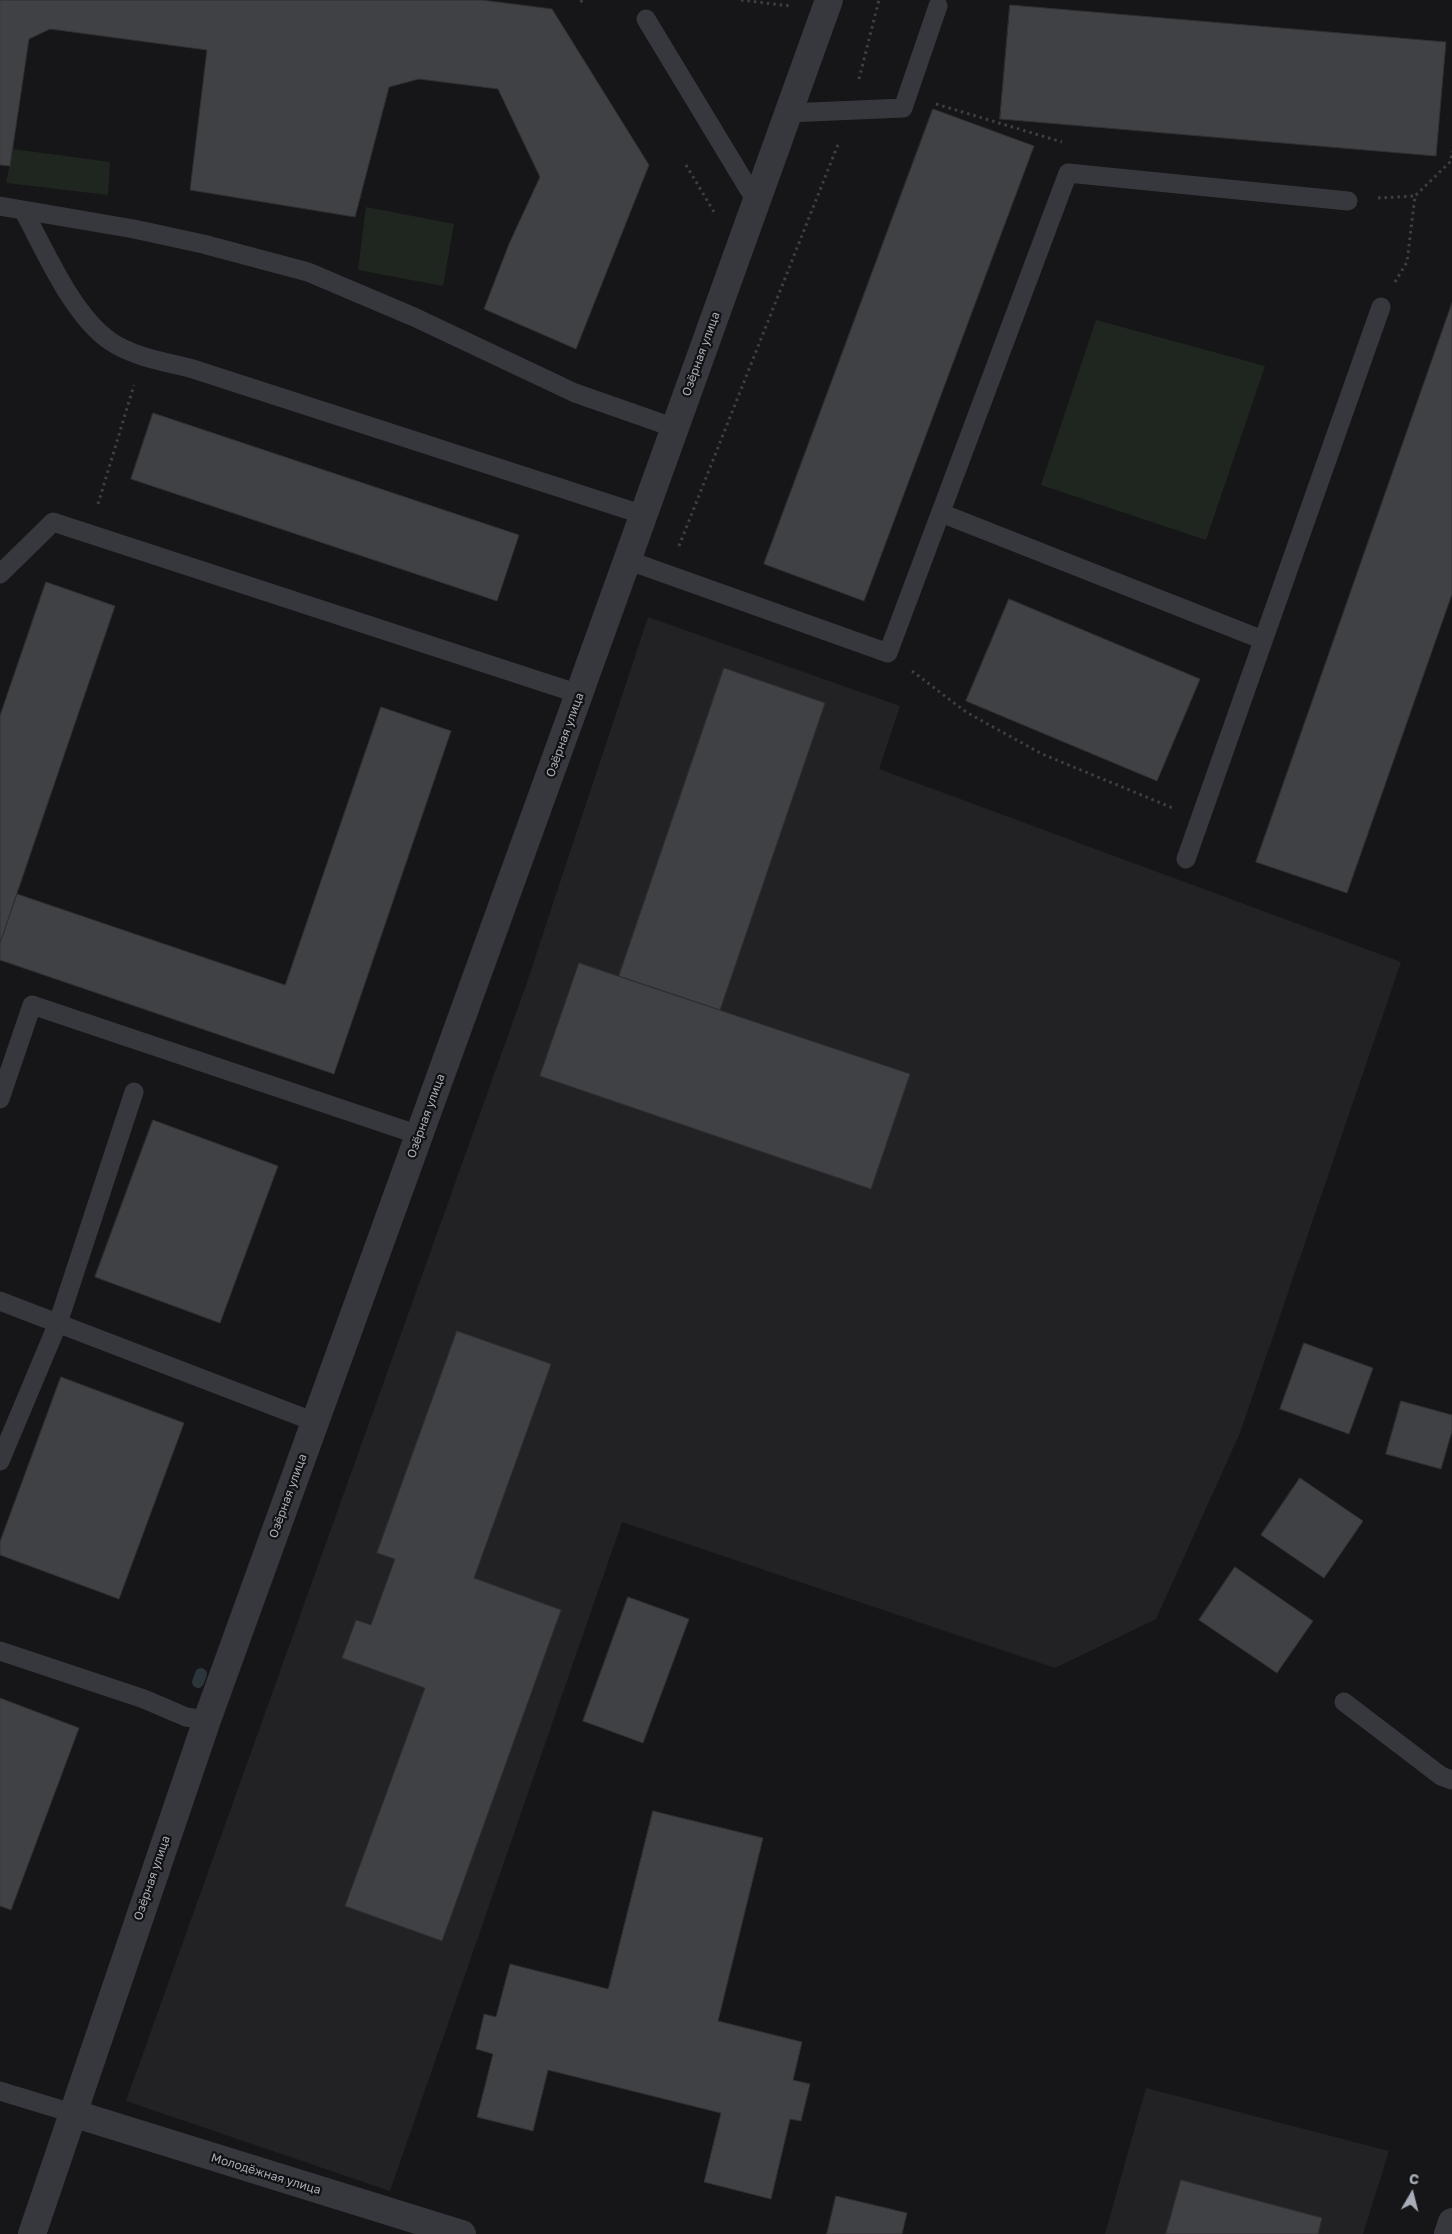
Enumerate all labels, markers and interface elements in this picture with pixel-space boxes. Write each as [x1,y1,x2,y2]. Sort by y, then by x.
street label: Озёрная улица [679,310,723,398]
street label: Озёрная улица [543,691,587,779]
street label: Озёрная улица [404,1072,448,1160]
street label: Озёрная улица [266,1452,310,1540]
street label: Озёрная улица [131,1834,173,1922]
street label: Молодёжная улица [209,2150,323,2198]
north arrow [1387,2169,1437,2219]
text: С [1408,2170,1420,2188]

